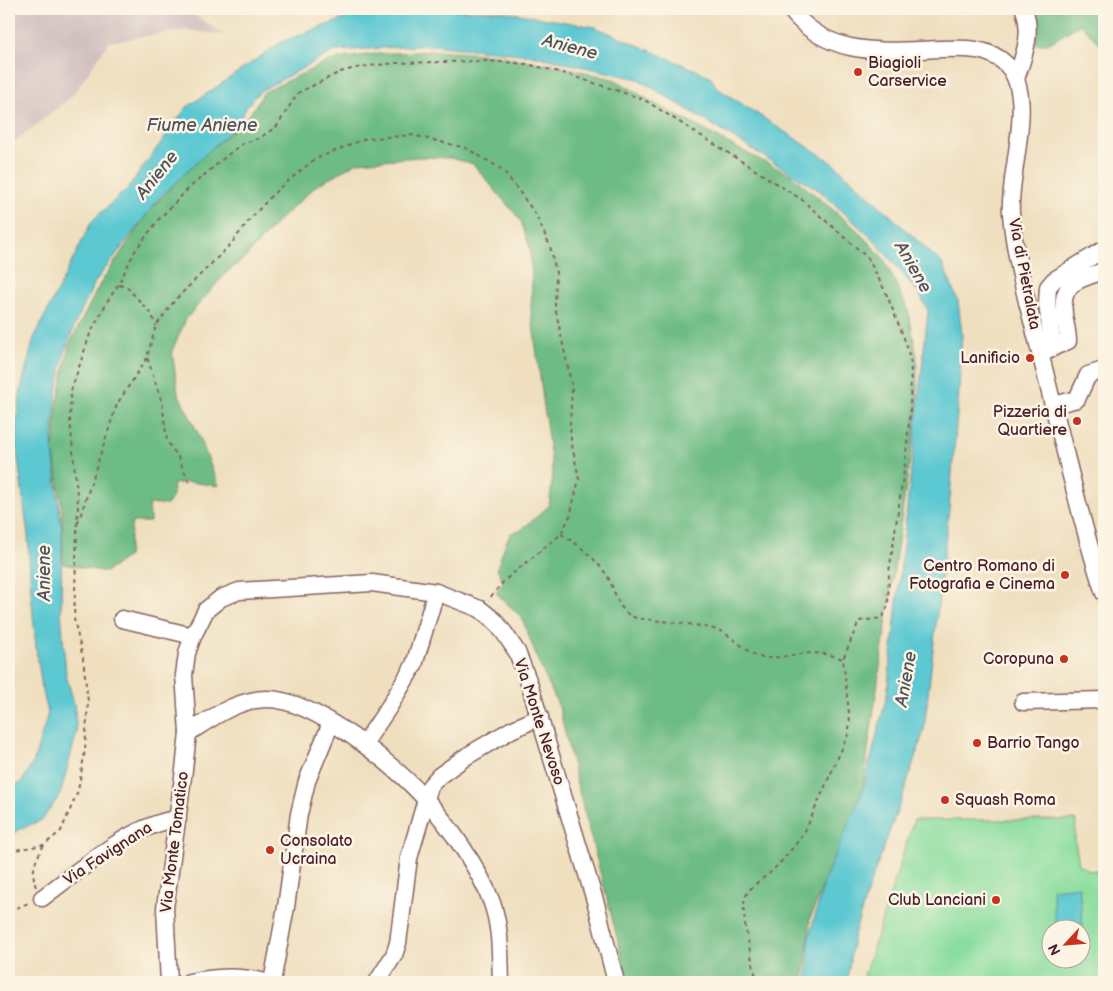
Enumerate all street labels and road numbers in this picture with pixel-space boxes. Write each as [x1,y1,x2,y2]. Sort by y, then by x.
street label: Via di Pietralata [1004,217,1044,331]
street label: Via Monte Nevoso [510,656,568,788]
street label: Via Monte Tomatico [157,770,193,914]
street label: Via Favignana [60,818,156,890]

